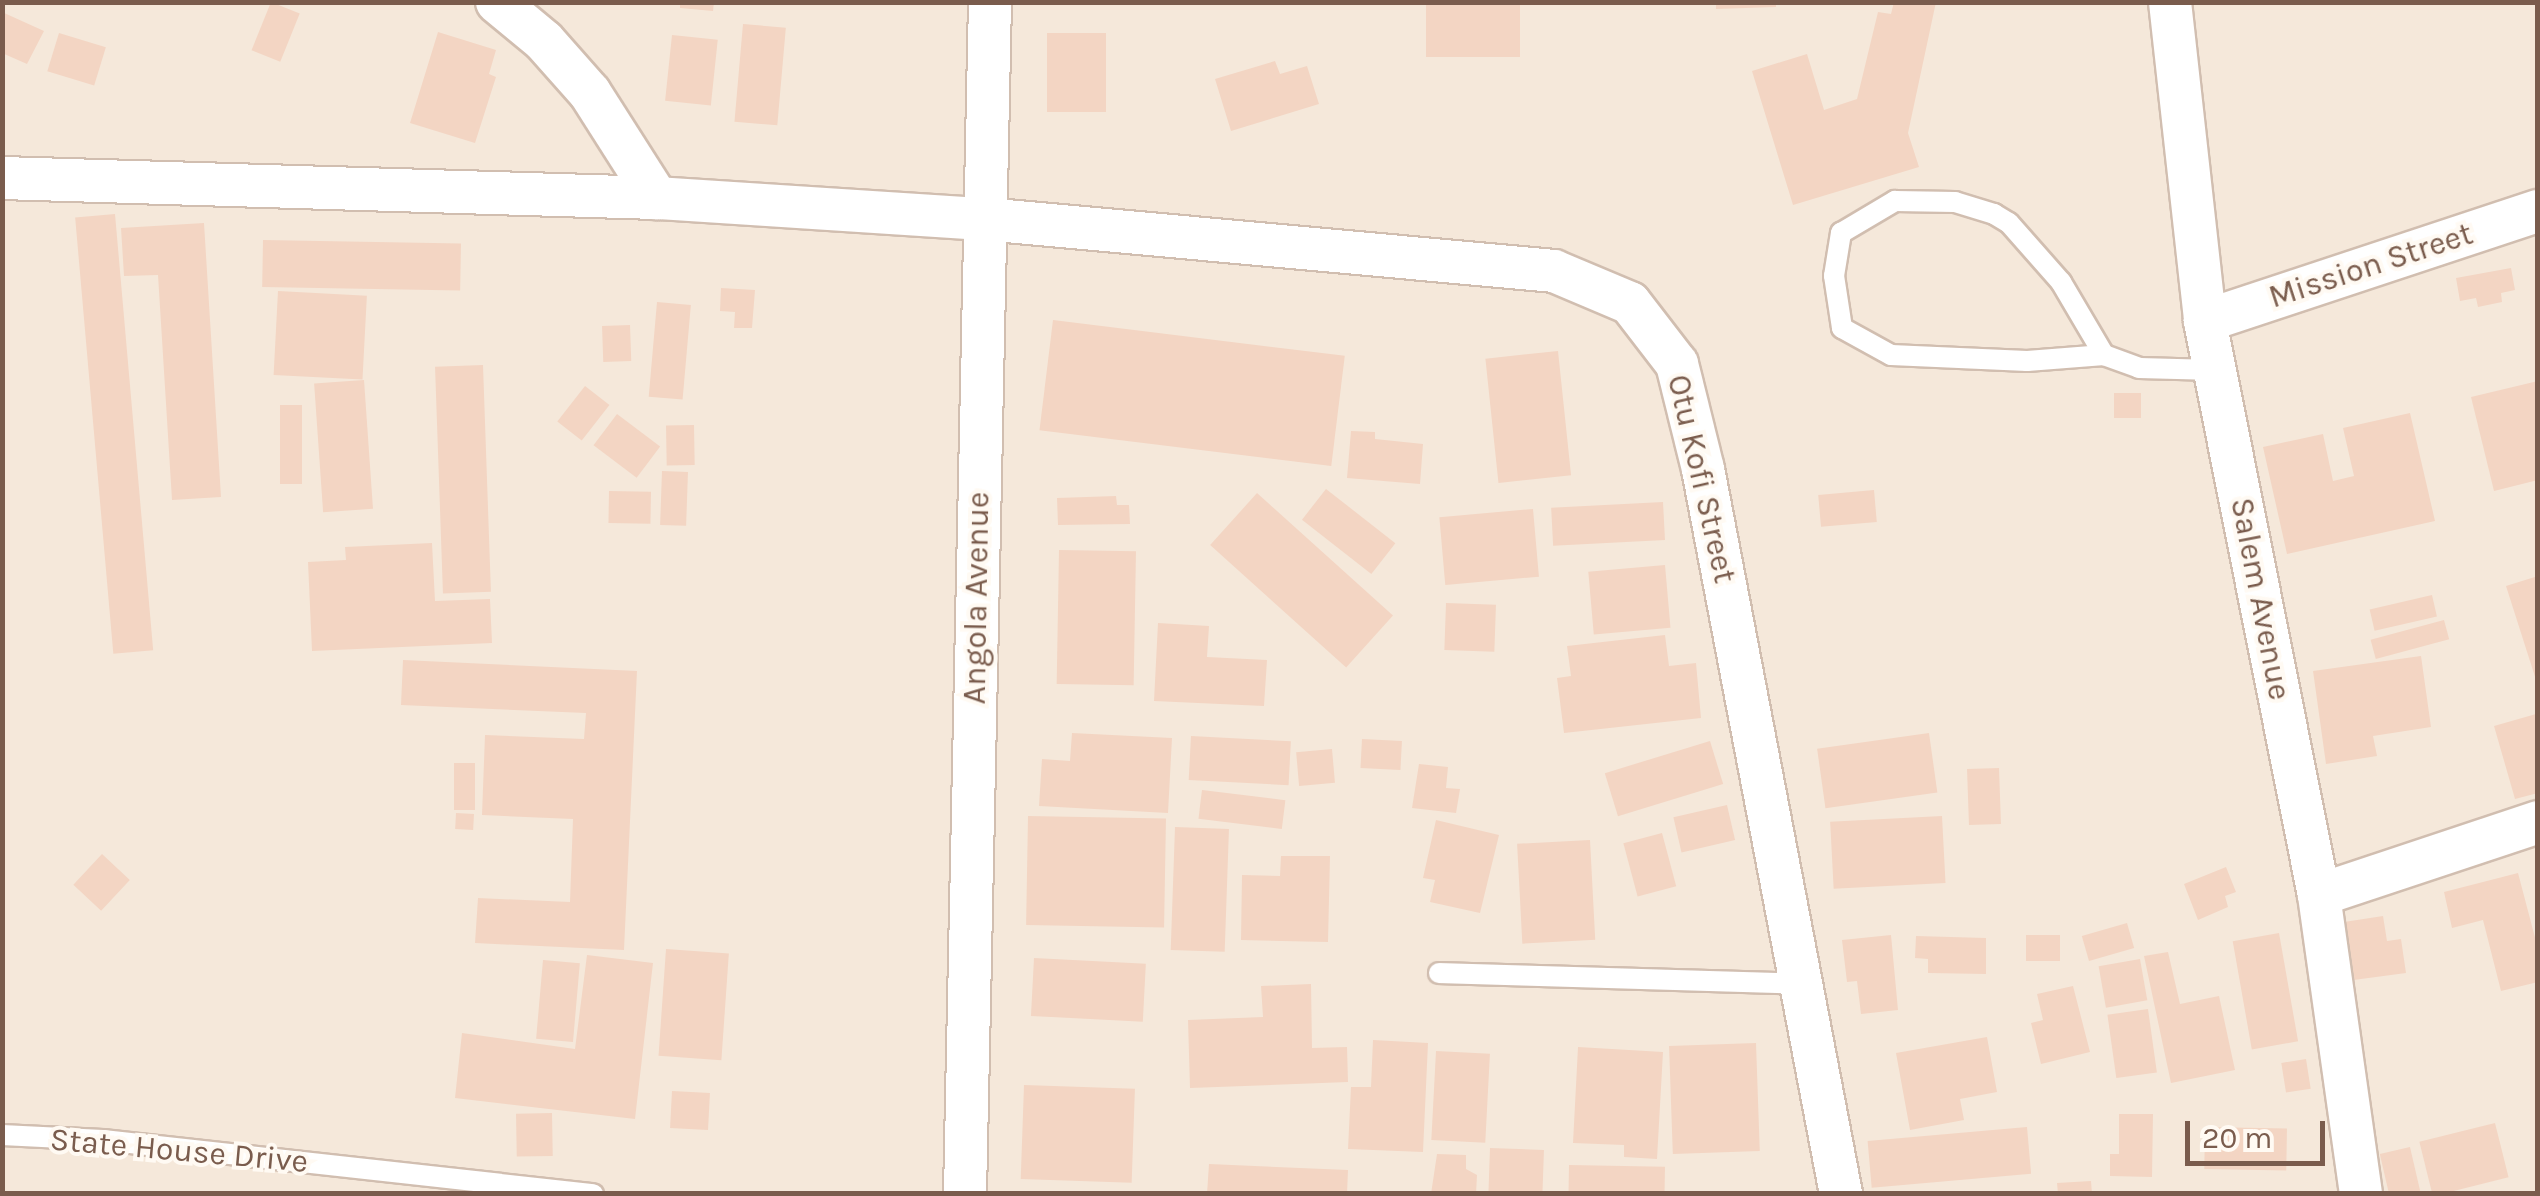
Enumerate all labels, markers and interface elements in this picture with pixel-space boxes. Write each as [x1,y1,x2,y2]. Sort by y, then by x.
street label: Mission Street [2264,215,2478,317]
street label: Otu Kofi Street [1658,371,1744,587]
street label: Angola Avenue [956,491,998,705]
street label: Salem Avenue [2222,495,2298,703]
scale bar [2190,1101,2330,1163]
text: 20 m [2202,1120,2272,1156]
street label: State House Drive [48,1121,310,1181]

